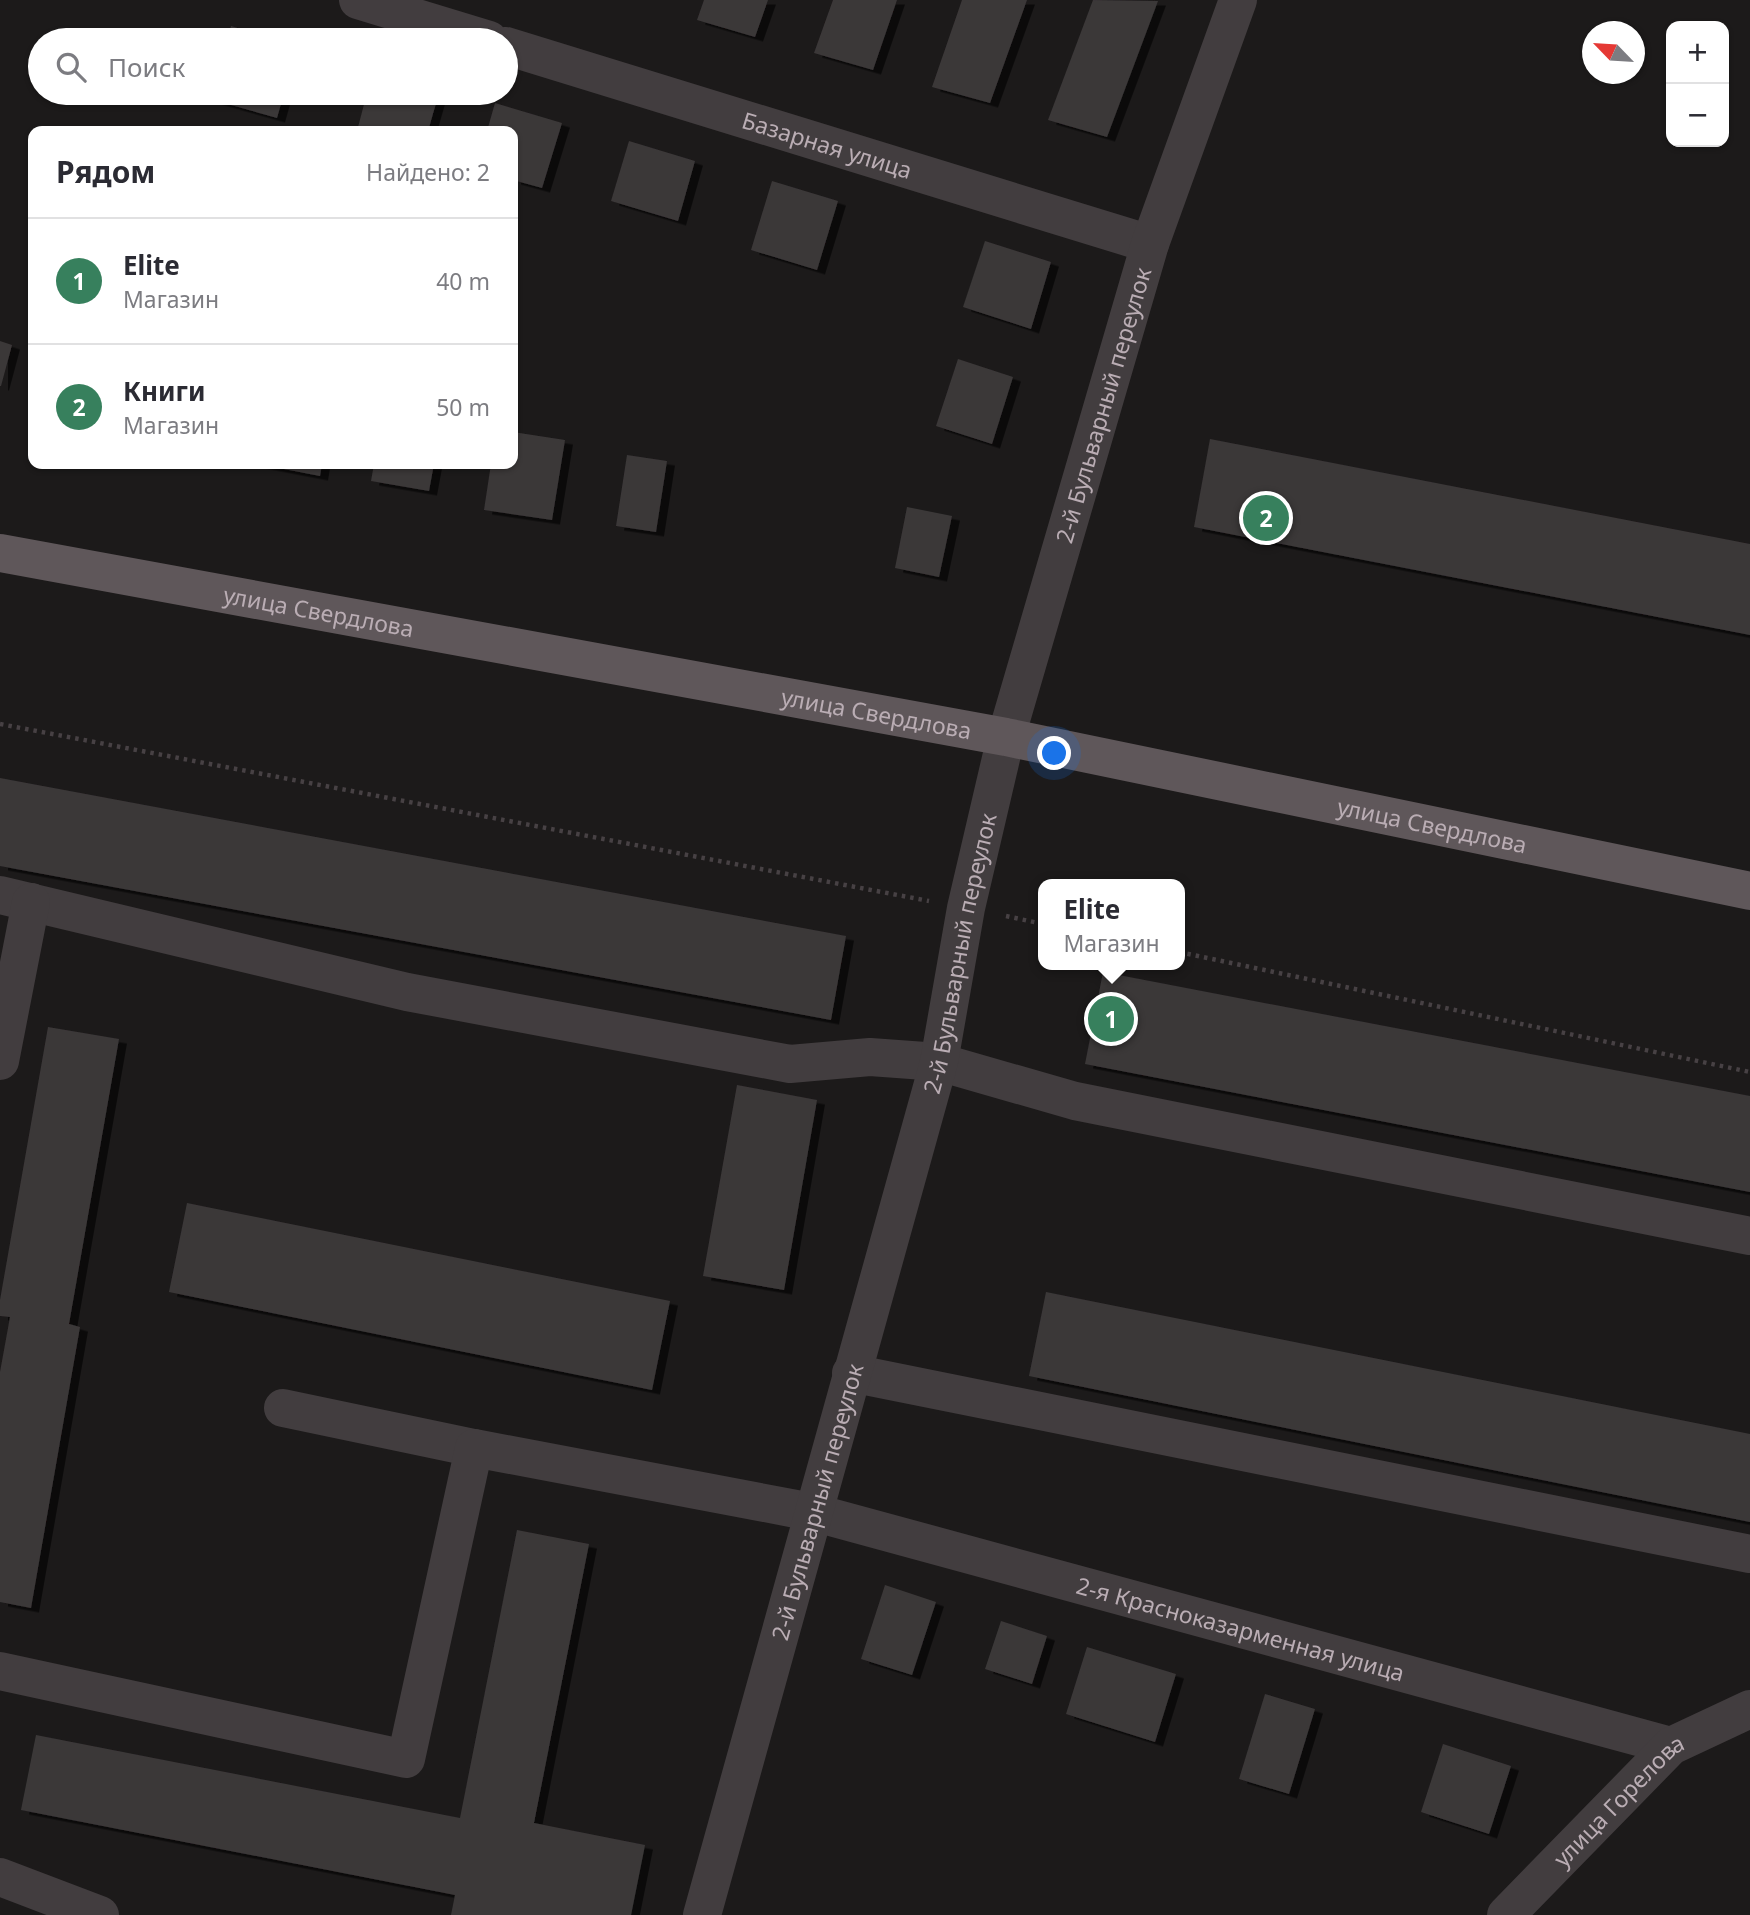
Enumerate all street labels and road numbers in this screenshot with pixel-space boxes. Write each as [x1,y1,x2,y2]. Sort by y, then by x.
street label: Базарная улица [738,104,916,186]
street label: 2-й Бульварный переулок [1048,263,1159,547]
street label: улица Свердлова [221,578,416,644]
street label: улица Свердлова [779,680,974,746]
street label: улица Свердлова [1335,790,1530,860]
street label: 2-й Бульварный переулок [915,809,1004,1097]
street label: 2-й Бульварный переулок [763,1359,871,1644]
street label: 2-я Красноказарменная улица [1073,1569,1408,1689]
street label: улица Горелова [1546,1726,1689,1874]

